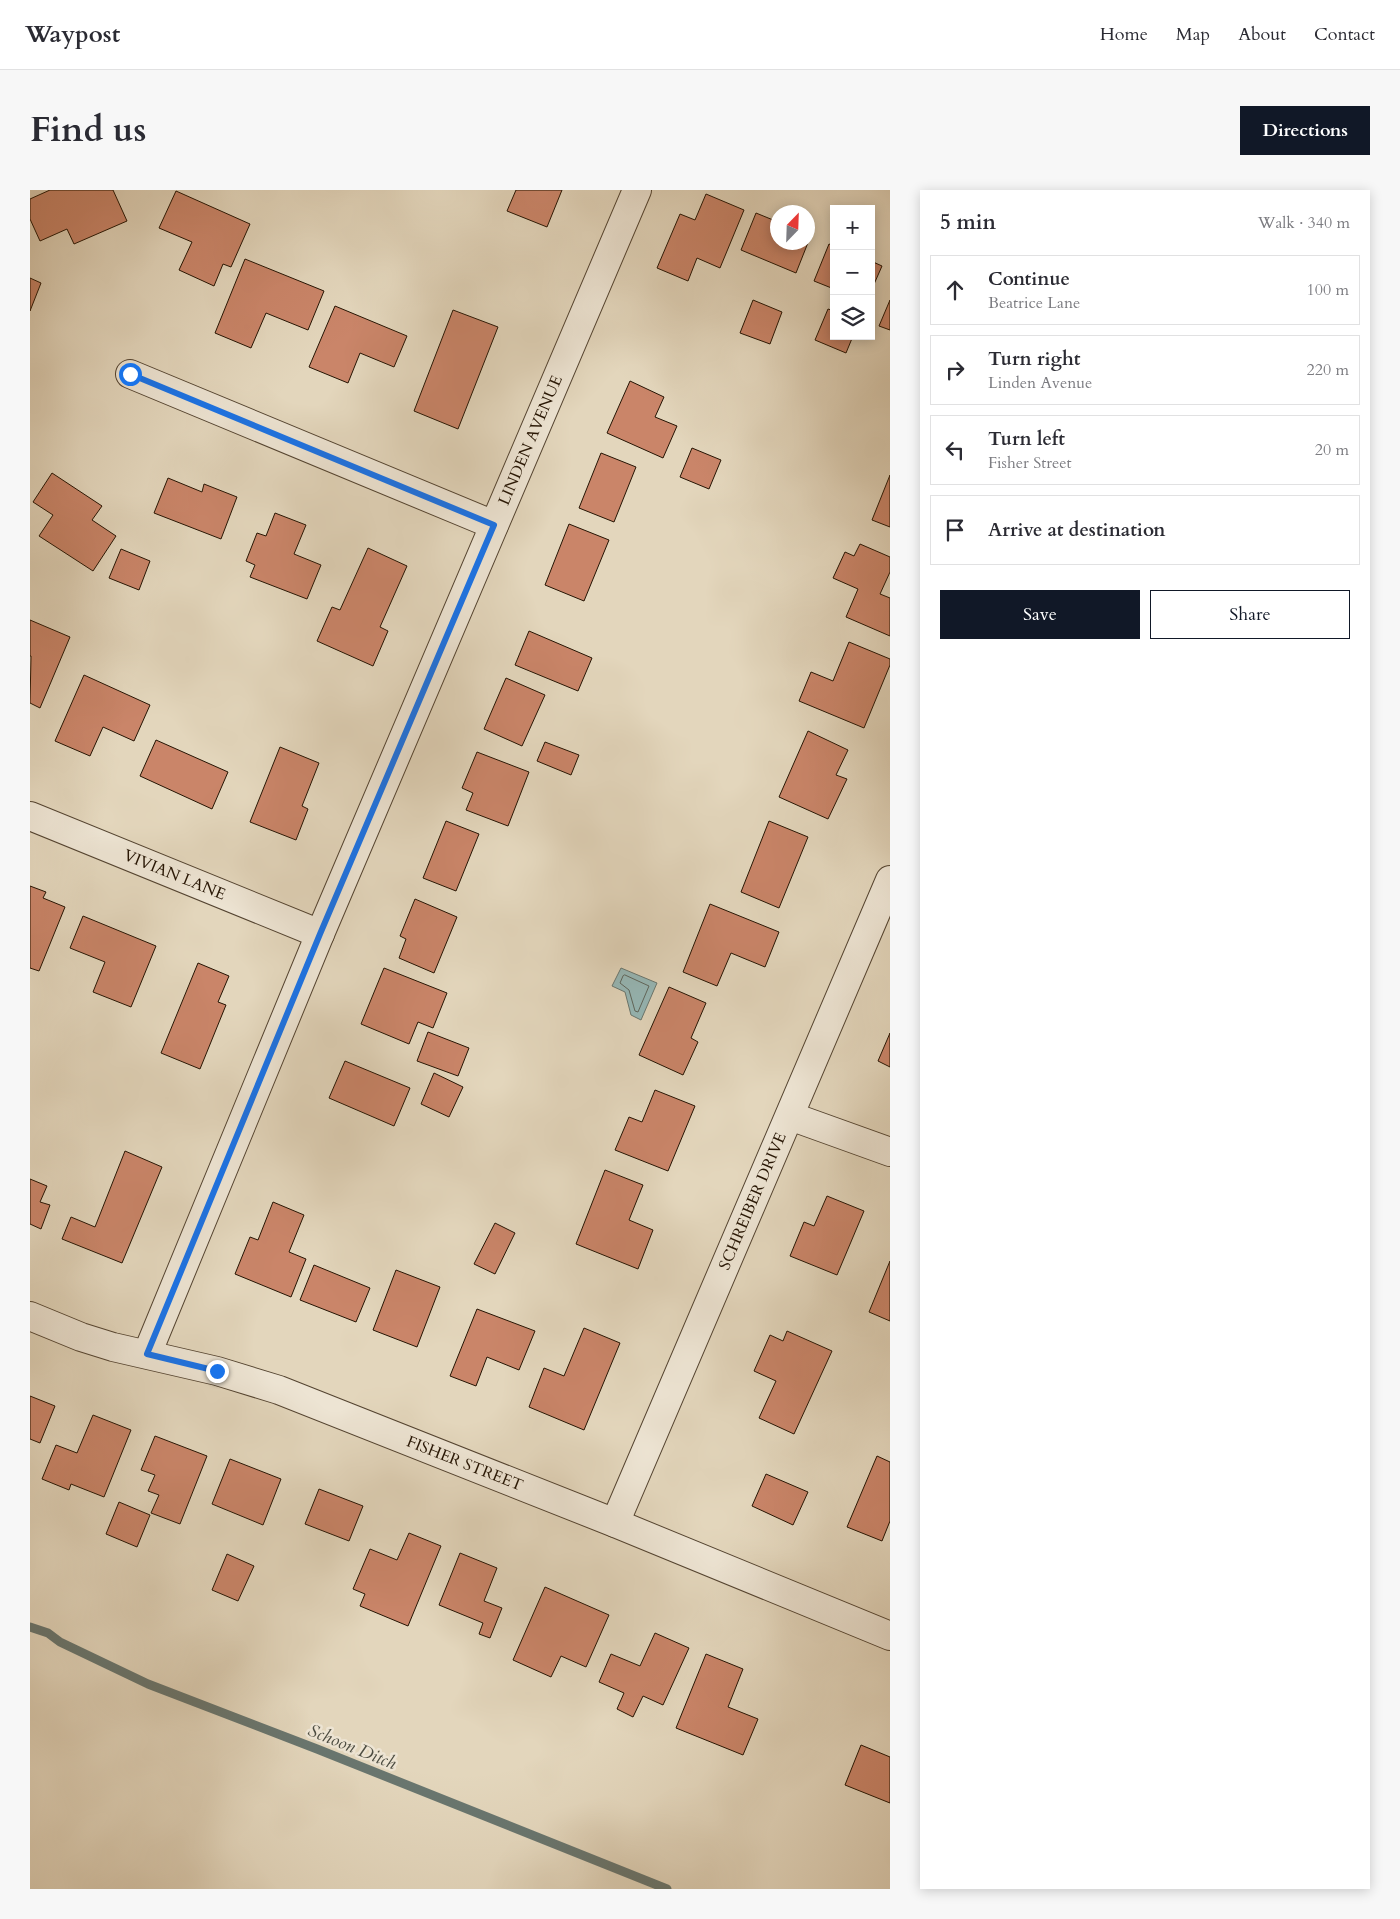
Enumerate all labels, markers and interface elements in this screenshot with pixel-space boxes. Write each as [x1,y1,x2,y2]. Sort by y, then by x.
text: Waypost [25,18,120,51]
text: Home [1100,22,1148,47]
text: Map [1176,22,1210,47]
text: About [1238,22,1286,47]
text: Contact [1314,22,1375,47]
text: Find us [30,106,146,154]
button: Directions [1240,106,1370,155]
north arrow [770,205,815,250]
map controls [830,205,875,340]
button: + [830,205,875,250]
text: 5 min [940,208,996,237]
text: Walk · 340 m [1258,212,1350,234]
button: − [830,250,875,295]
text: Continue [988,266,1070,292]
icon: ahead [941,276,969,304]
text: 100 m [1307,279,1349,301]
text: Beatrice Lane [988,292,1080,314]
button: layers [830,295,875,340]
text: Turn right [988,346,1080,372]
icon: right [941,356,969,384]
text: 220 m [1307,359,1349,381]
route start [119,363,142,386]
street label: LINDEN AVENUE [493,372,568,509]
text: Linden Avenue [988,372,1092,394]
text: Turn left [988,426,1065,452]
icon: left [941,436,969,464]
text: 20 m [1315,439,1349,461]
text: Fisher Street [988,452,1072,474]
icon: arrive [941,516,969,544]
text: Arrive at destination [988,517,1165,543]
button: Save [940,590,1140,639]
button: Share [1150,590,1350,639]
street label: VIVIAN LANE [120,844,229,905]
street label: SCHREIBER DRIVE [714,1129,792,1273]
route end [206,1360,229,1383]
street label: FISHER STREET [403,1431,526,1497]
water label: Schoon Ditch [304,1718,400,1776]

